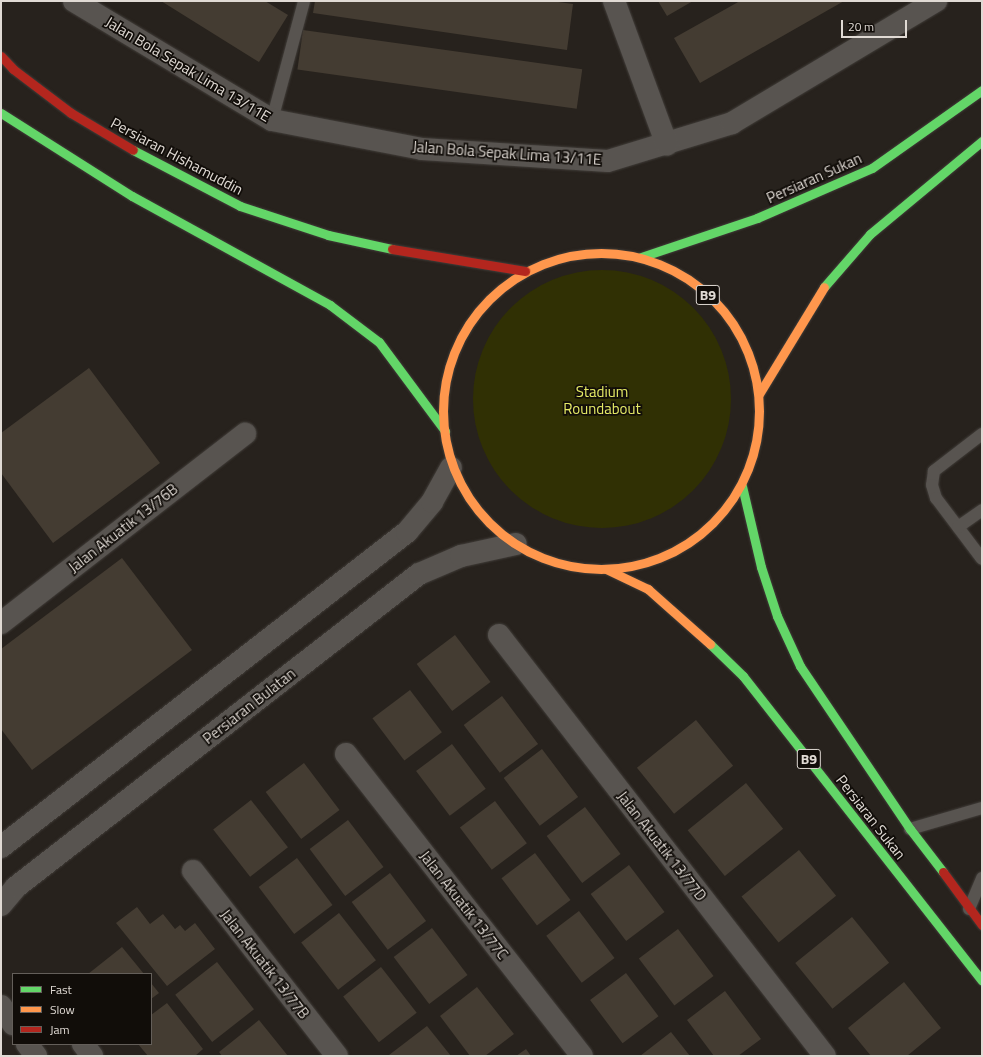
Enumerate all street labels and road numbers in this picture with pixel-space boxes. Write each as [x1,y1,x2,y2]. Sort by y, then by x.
street label: Jalan Bola Sepak Lima 13/11E [102,13,274,125]
street label: Persiaran Hishamuddin [108,114,246,198]
street label: Jalan Bola Sepak Lima 13/11E [412,137,602,169]
street label: Persiaran Sukan [764,149,864,207]
road number: B9 [695,283,721,307]
street label: Jalan Akuatik 13/76B [65,480,181,576]
street label: Persiaran Bulatan [199,664,299,748]
road number: B9 [796,747,822,771]
street label: Persiaran Sukan [832,771,910,863]
street label: Jalan Akuatik 13/77D [614,788,710,904]
street label: Jalan Akuatik 13/77C [416,847,512,963]
street label: Jalan Akuatik 13/77B [217,906,313,1022]

